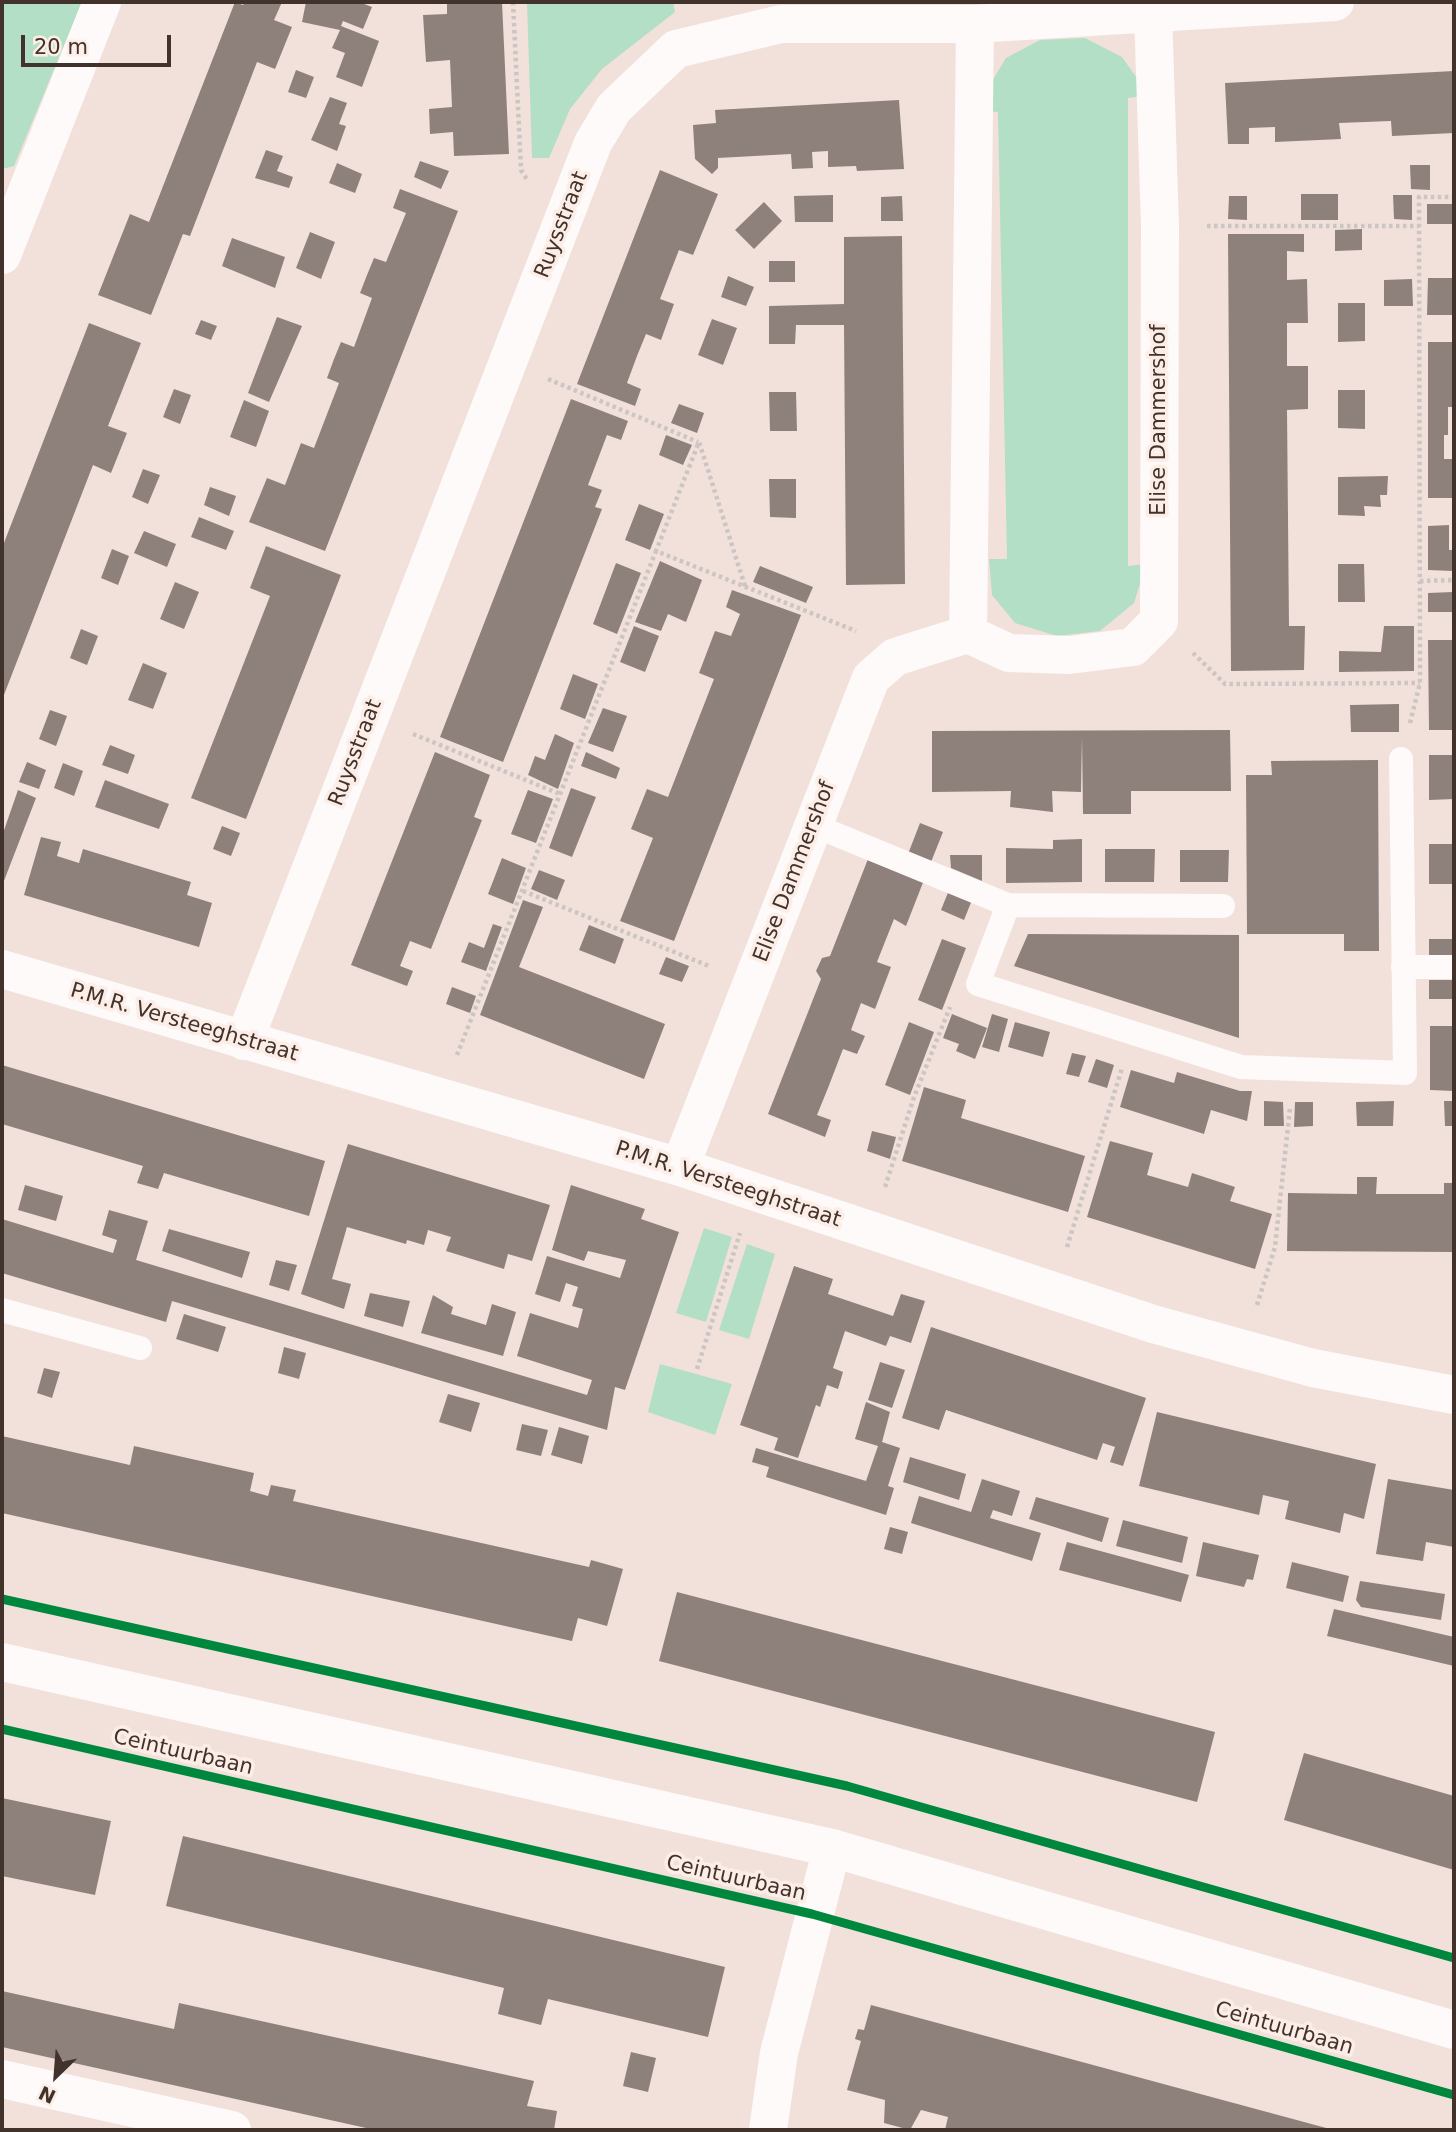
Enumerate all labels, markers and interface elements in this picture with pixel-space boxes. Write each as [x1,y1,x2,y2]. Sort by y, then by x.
scale bar [24,21,175,65]
text: 20 m [34,35,88,59]
street label: Ruysstraat [530,168,594,282]
street label: Elise Dammershof [1147,324,1173,516]
street label: Ruysstraat [324,696,388,810]
street label: Elise Dammershof [749,778,841,966]
street label: P.M.R. Versteeghstraat [67,978,301,1068]
street label: P.M.R. Versteeghstraat [612,1137,844,1233]
street label: Ceintuurbaan [111,1725,255,1781]
street label: Ceintuurbaan [664,1851,808,1907]
street label: Ceintuurbaan [1212,1997,1356,2061]
north arrow [21,2041,91,2111]
text: N [35,2082,59,2108]

